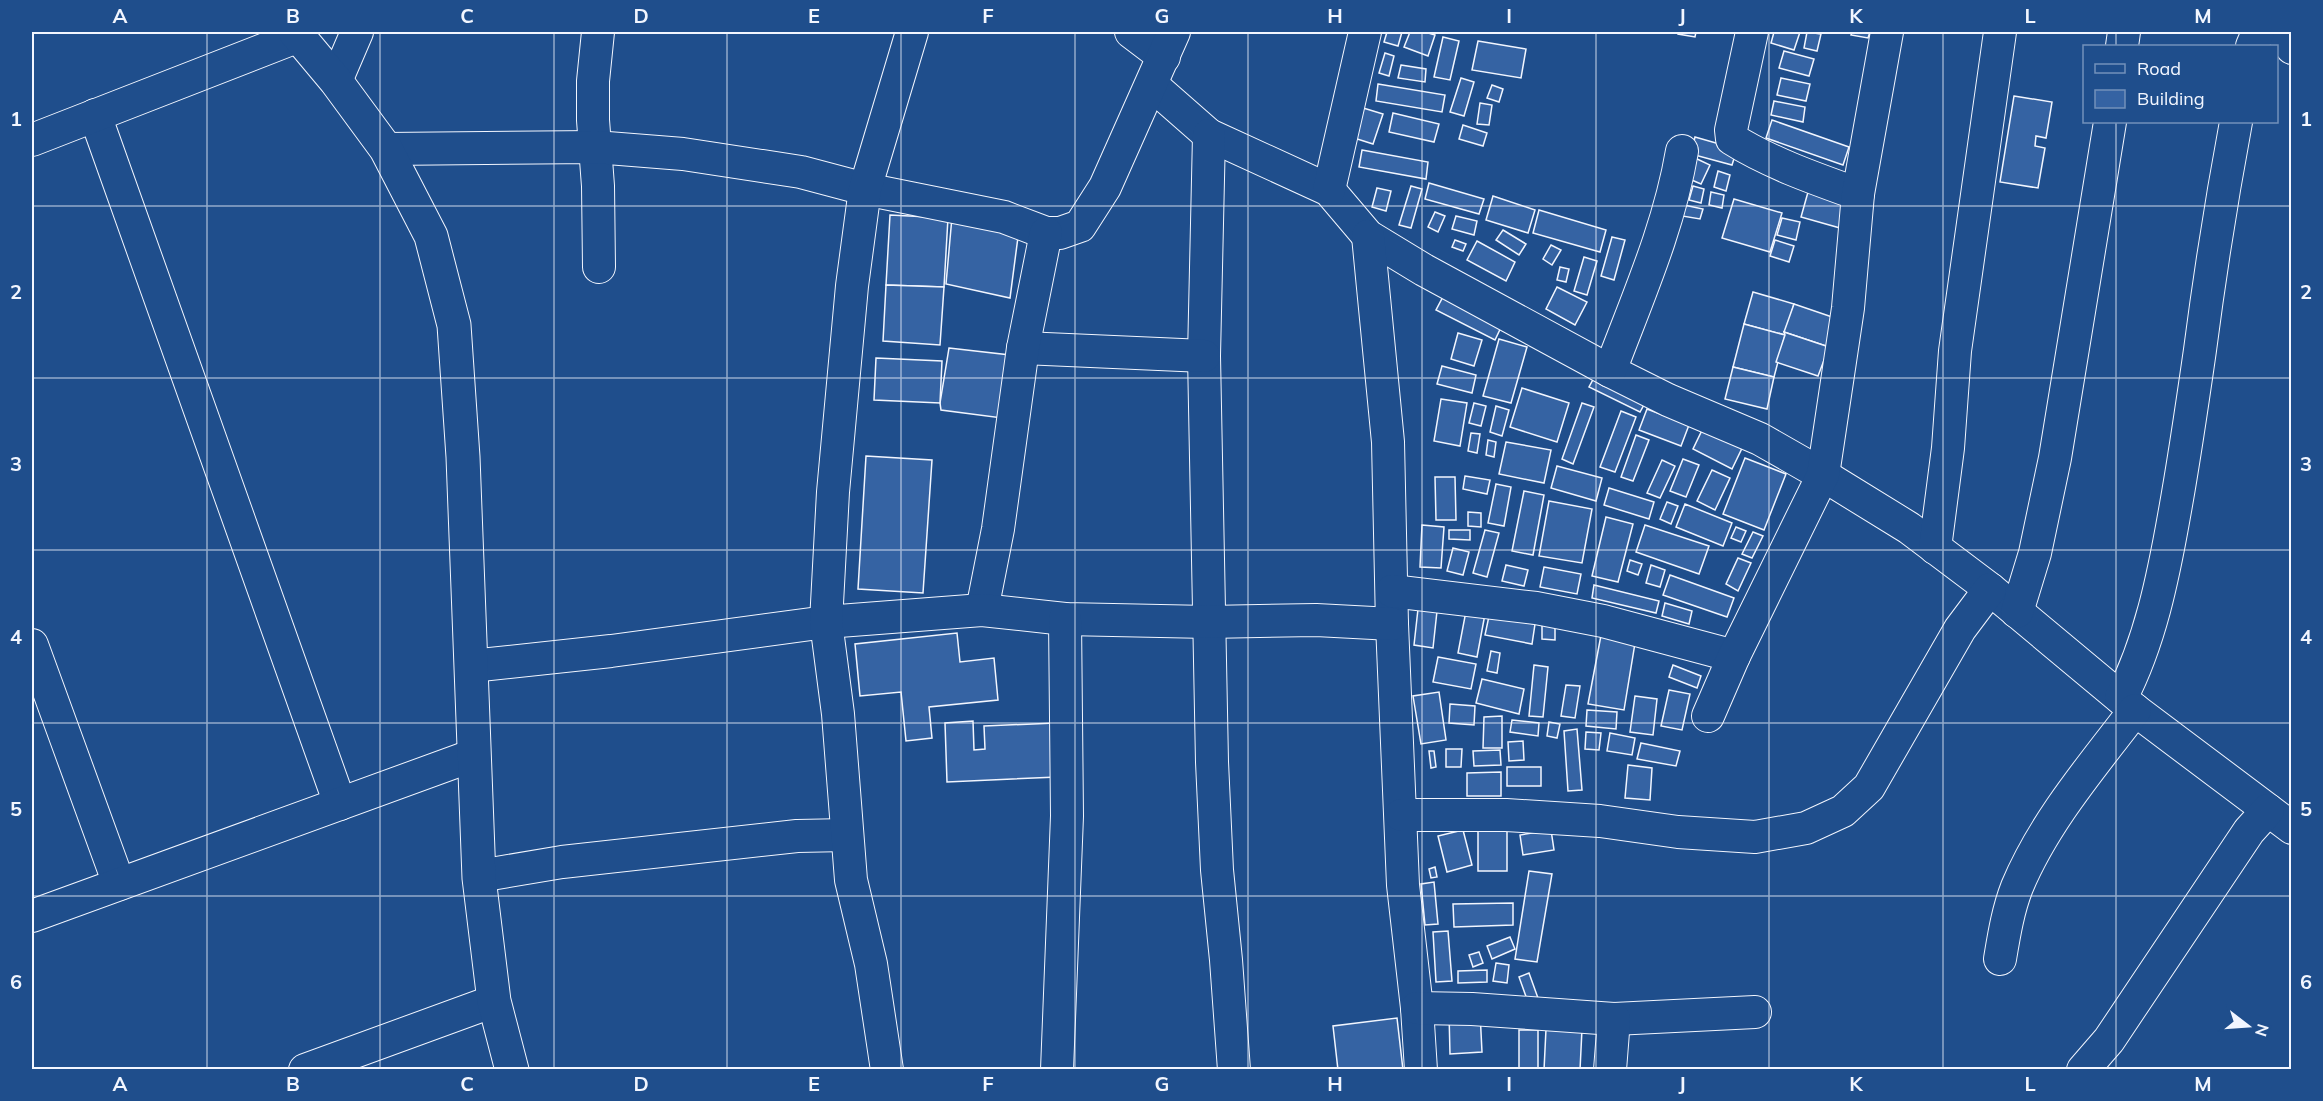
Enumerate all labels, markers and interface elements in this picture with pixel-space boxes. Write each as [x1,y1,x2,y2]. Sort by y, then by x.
text: A [113,3,128,28]
text: B [286,3,300,28]
text: C [460,3,474,28]
text: D [633,3,649,28]
text: E [808,3,820,28]
text: F [982,3,994,28]
text: G [1155,3,1169,28]
text: H [1327,3,1343,28]
text: I [1506,3,1512,28]
text: J [1678,3,1686,28]
text: K [1849,3,1863,28]
text: L [2024,3,2036,28]
text: M [2194,3,2212,28]
legend [2083,45,2278,123]
text: Road [2137,57,2181,80]
text: Building [2137,87,2205,110]
text: 1 [10,106,22,131]
text: 1 [2300,106,2312,131]
text: 2 [10,279,22,304]
text: 2 [2300,279,2312,304]
text: 3 [10,451,22,476]
text: 3 [2300,451,2312,476]
text: 4 [10,624,22,649]
text: 4 [2300,624,2312,649]
text: 5 [10,796,22,821]
text: 5 [2300,796,2312,821]
text: 6 [10,969,22,994]
text: 6 [2300,969,2312,994]
north arrow [2218,996,2278,1056]
text: N [2251,1022,2274,1039]
text: A [113,1071,128,1096]
text: B [286,1071,300,1096]
text: C [460,1071,474,1096]
text: D [633,1071,649,1096]
text: E [808,1071,820,1096]
text: F [982,1071,994,1096]
text: G [1155,1071,1169,1096]
text: H [1327,1071,1343,1096]
text: I [1506,1071,1512,1096]
text: J [1678,1071,1686,1096]
text: K [1849,1071,1863,1096]
text: L [2024,1071,2036,1096]
text: M [2194,1071,2212,1096]

